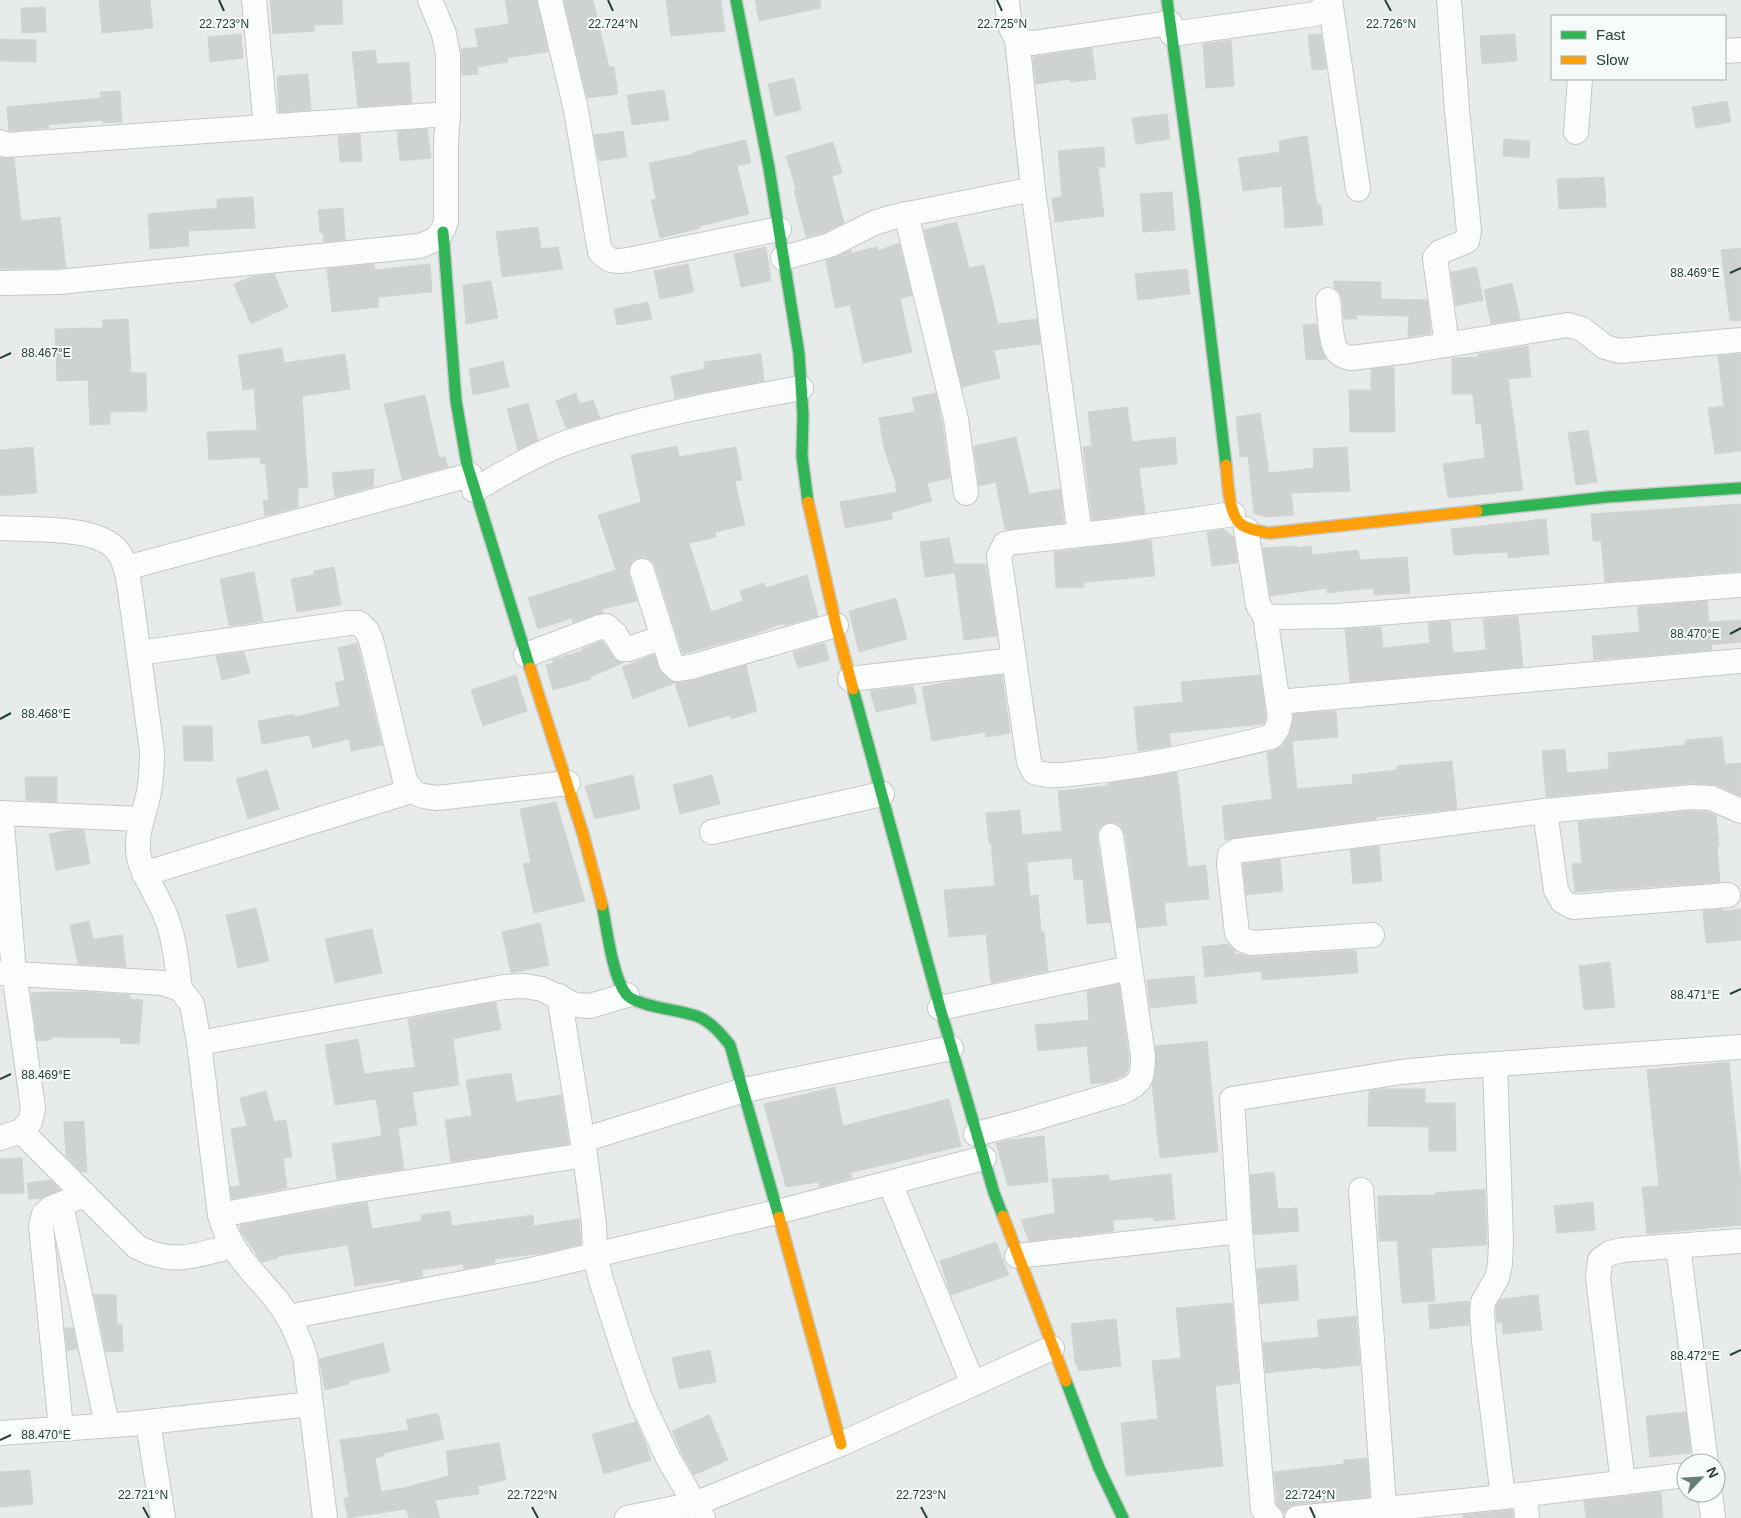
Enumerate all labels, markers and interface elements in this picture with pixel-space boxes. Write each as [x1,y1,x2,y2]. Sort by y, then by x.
legend [1551,15,1726,80]
text: 22.723°N [199,17,249,31]
text: 22.724°N [588,17,638,31]
text: 22.725°N [977,17,1027,31]
text: 22.726°N [1366,17,1416,31]
text: Fast [1596,26,1626,43]
text: Slow [1596,51,1629,68]
text: 88.469°E [1670,266,1720,280]
text: 88.467°E [21,346,71,360]
text: 88.470°E [1670,627,1720,641]
text: 88.468°E [21,707,71,721]
text: 88.471°E [1670,988,1720,1002]
text: 88.469°E [21,1068,71,1082]
text: 88.472°E [1670,1349,1720,1363]
text: 88.470°E [21,1428,71,1442]
north arrow [1676,1453,1726,1503]
text: N [1703,1465,1722,1480]
text: 22.721°N [118,1488,168,1502]
text: 22.722°N [507,1488,557,1502]
text: 22.723°N [896,1488,946,1502]
text: 22.724°N [1285,1488,1335,1502]

